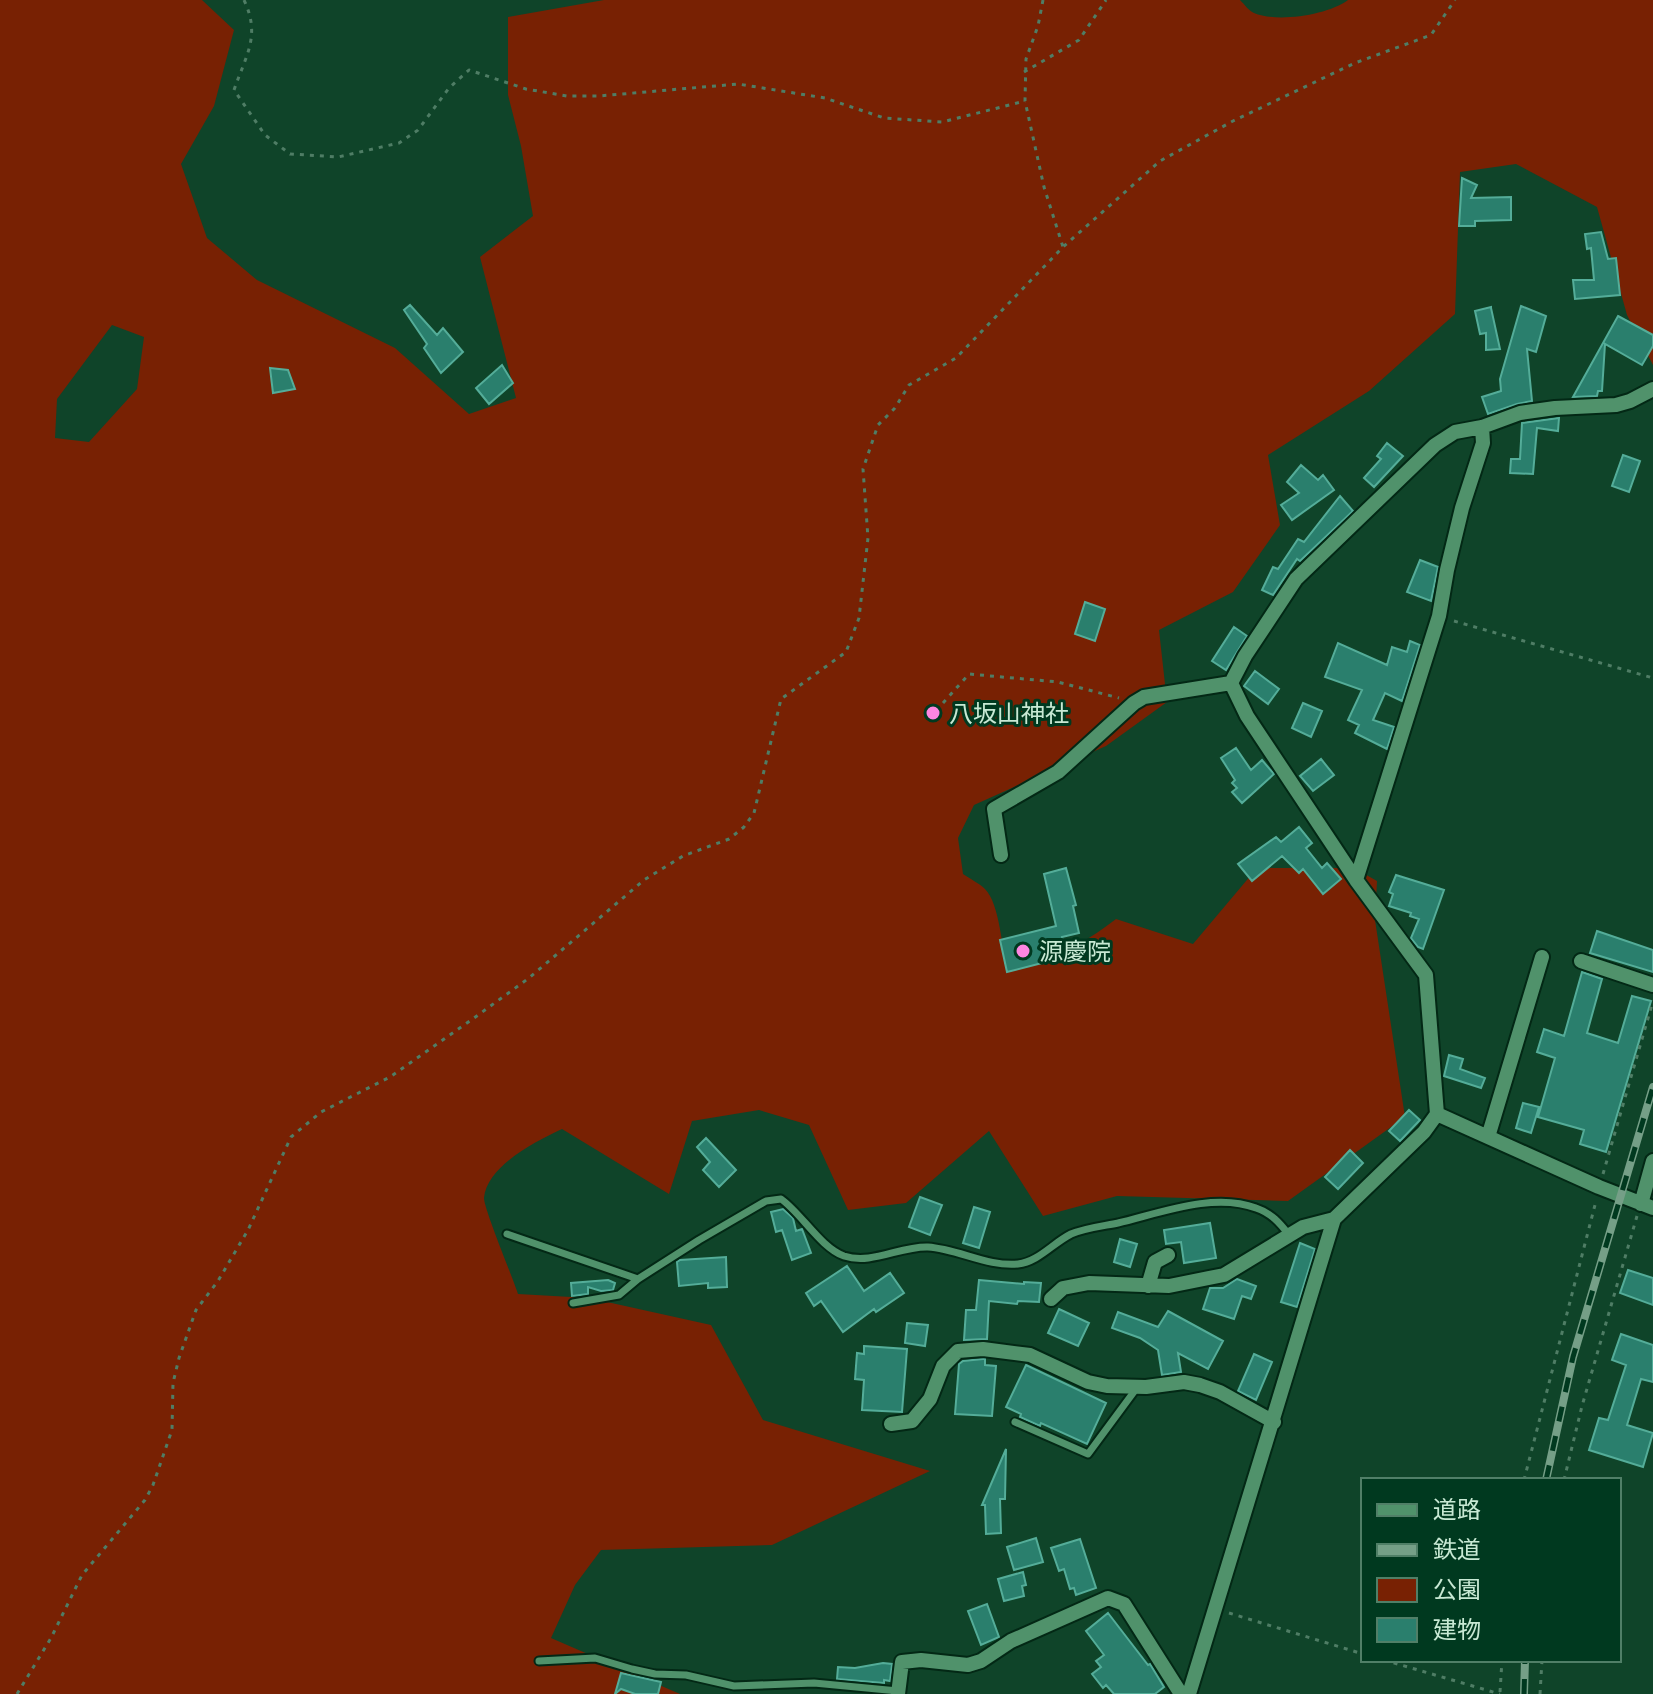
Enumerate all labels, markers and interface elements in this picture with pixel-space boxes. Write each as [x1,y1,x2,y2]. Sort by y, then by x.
place label: 八坂山神社 [949,696,1069,731]
marker: 八坂山神社 [924,704,942,722]
place label: 源慶院 [1039,934,1111,969]
marker: 源慶院 [1014,942,1032,960]
legend [1361,1478,1621,1662]
text: 道路 [1433,1492,1481,1527]
text: 鉄道 [1433,1532,1481,1567]
text: 公園 [1433,1572,1481,1607]
text: 建物 [1433,1612,1481,1647]

